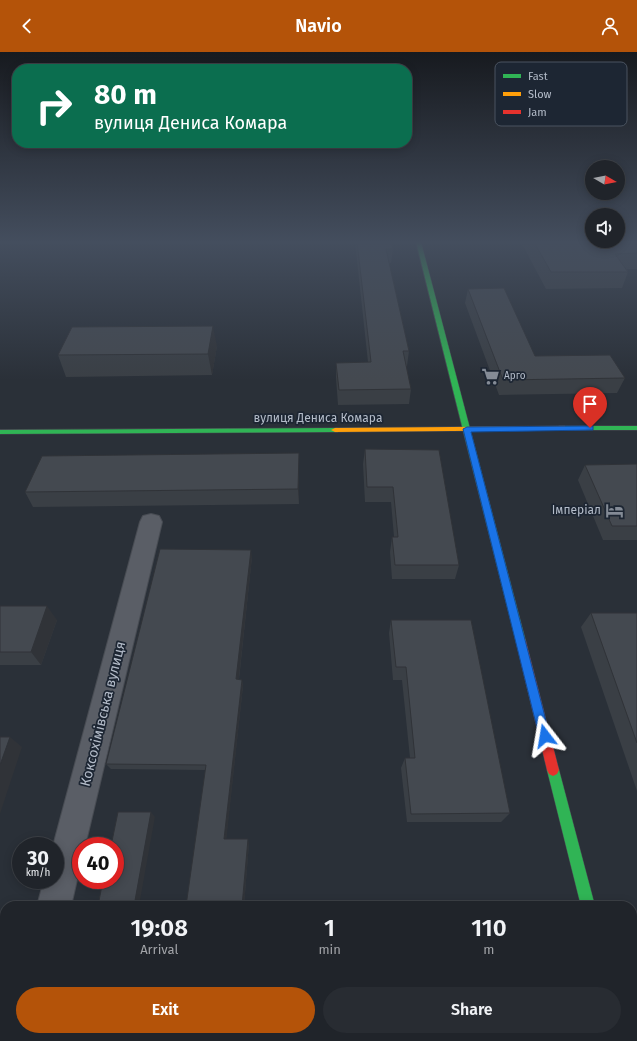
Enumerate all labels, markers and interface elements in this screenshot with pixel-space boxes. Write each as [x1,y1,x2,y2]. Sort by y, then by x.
icon: back [16,15,38,37]
text: Navio [295,15,342,37]
icon: person [599,15,621,37]
legend [495,62,627,126]
text: Fast [528,70,548,83]
text: 80 m [94,78,157,111]
icon: right [28,80,80,132]
text: Slow [528,88,552,101]
text: Jam [528,106,547,119]
text: вулиця Дениса Комара [94,112,287,134]
north arrow [585,160,625,200]
map controls [585,160,625,248]
button: sound [585,208,625,248]
supermarket icon: Арго [481,366,501,386]
place label: Арго [504,370,526,382]
pin [573,387,607,428]
icon: arrive [579,393,601,415]
street label: вулиця Дениса Комара [254,411,382,425]
hotel icon: Імперіал [604,500,624,520]
place label: Імперіал [552,503,601,517]
street label: Коксохімівська вулиця [77,640,129,788]
position arrow [524,715,566,757]
speed limit sign: 40 [72,837,124,889]
text: 30 [27,846,49,870]
text: km/h [26,867,50,879]
text: 19:08 [130,914,188,942]
text: 1 [324,914,335,942]
text: 110 [471,914,507,942]
text: Arrival [140,942,178,957]
text: min [318,942,341,957]
text: m [483,942,494,957]
button: Exit [16,987,315,1033]
button: Share [323,987,621,1033]

